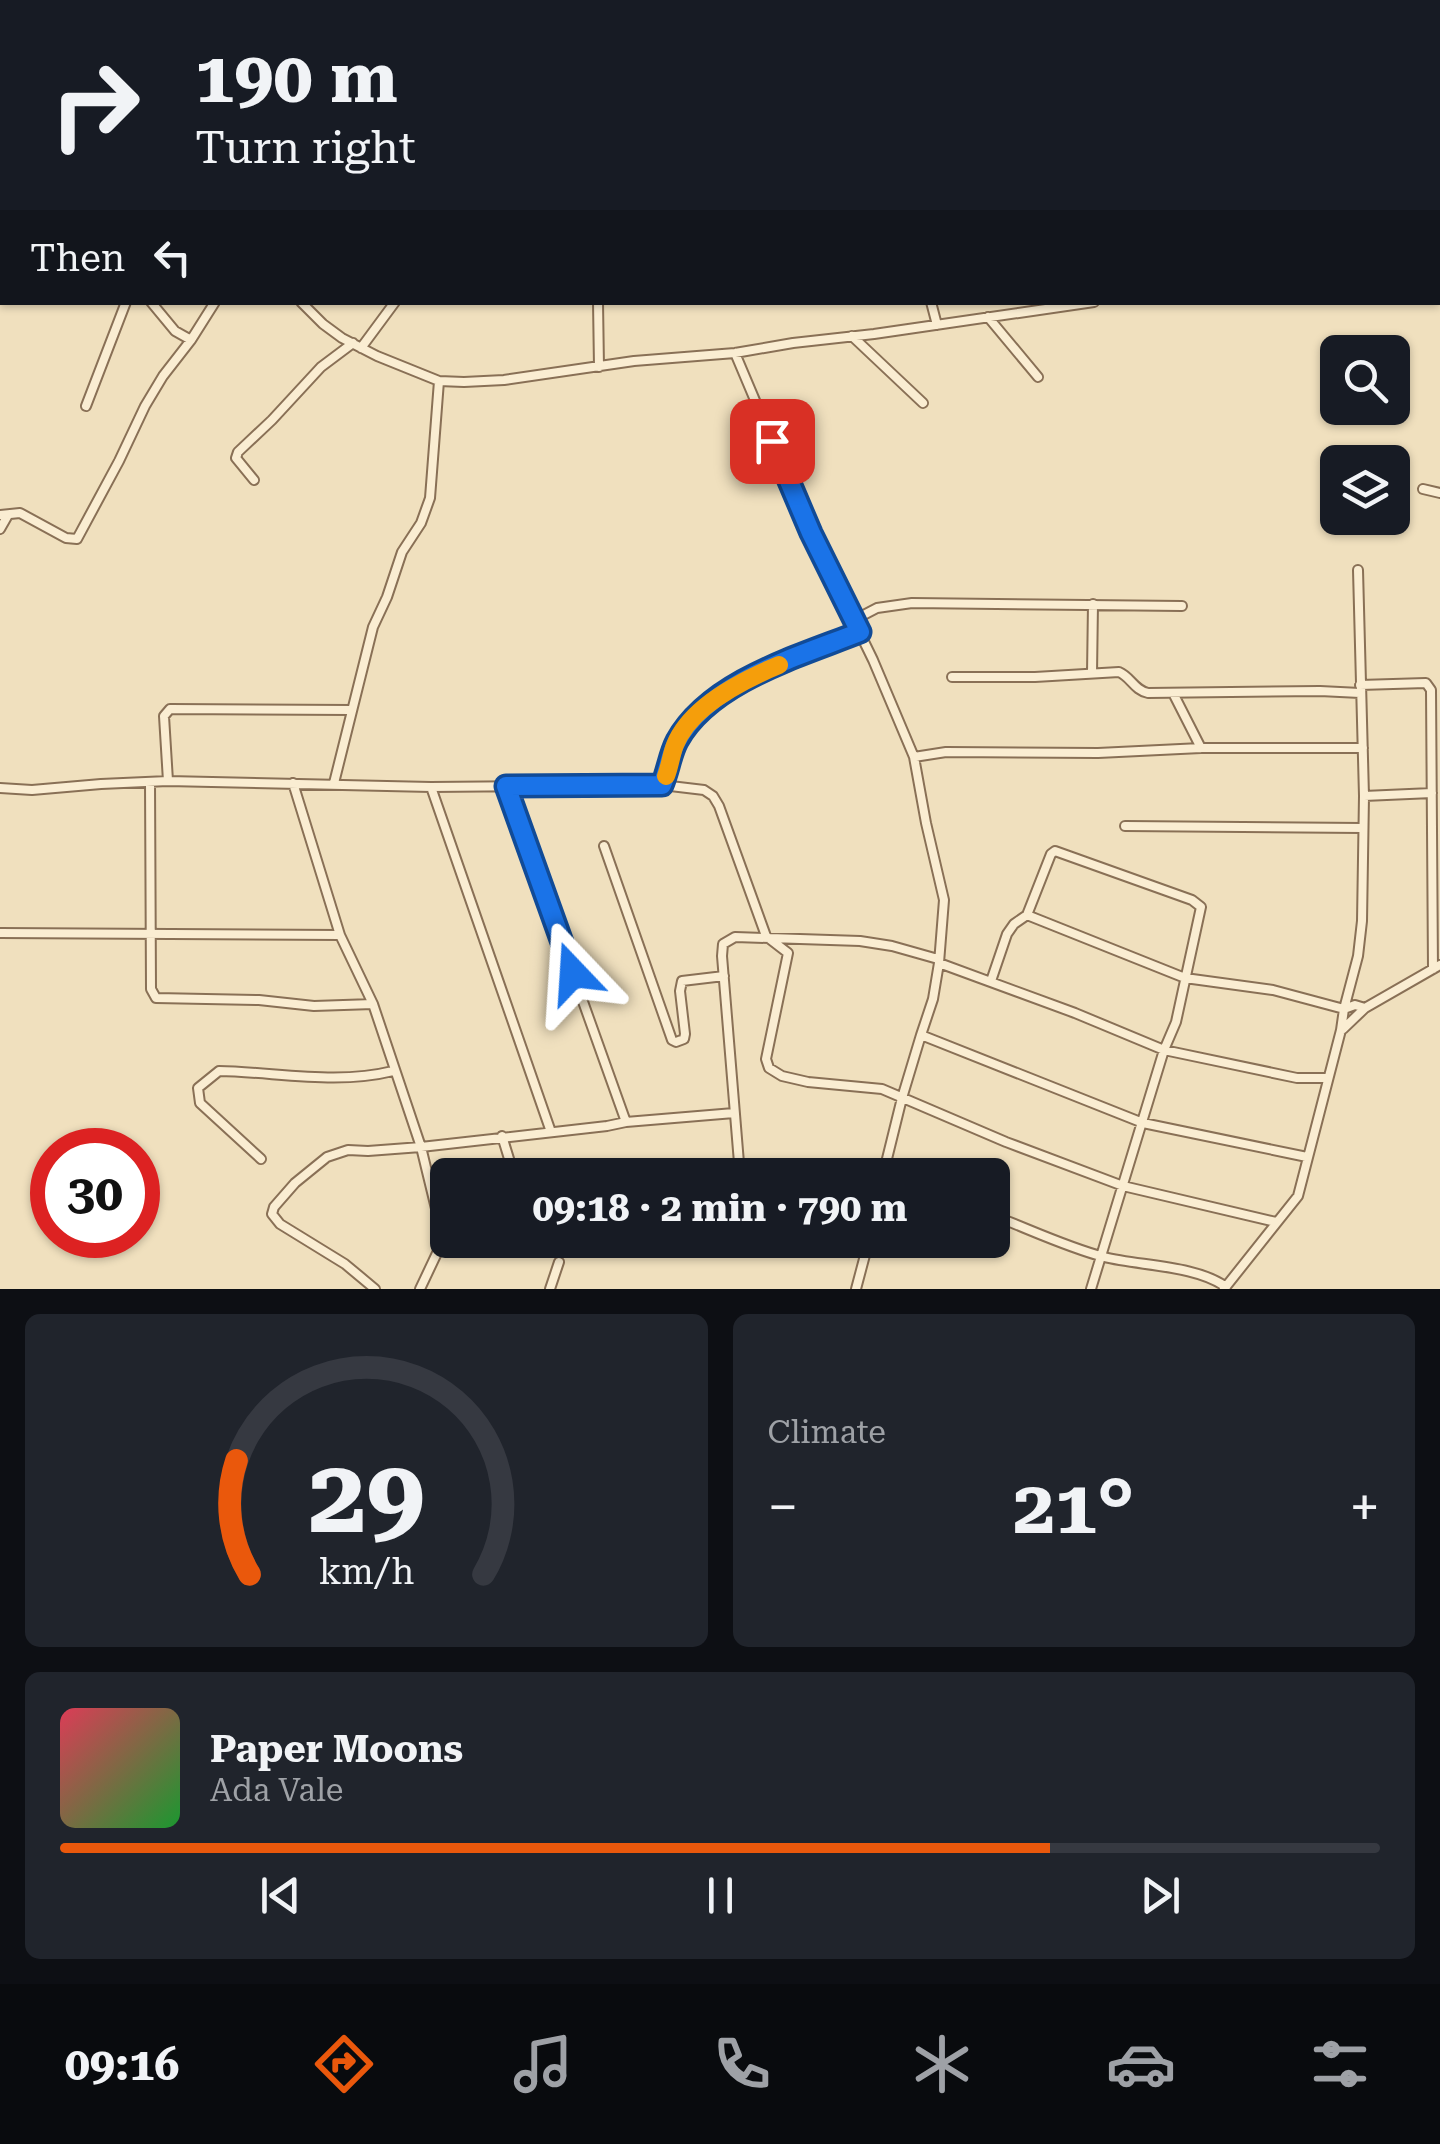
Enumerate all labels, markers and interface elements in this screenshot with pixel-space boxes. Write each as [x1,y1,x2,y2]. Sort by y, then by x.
text: 190 m [195,37,398,119]
icon: right [30,40,160,170]
text: Turn right [195,121,416,174]
icon: left [145,230,200,285]
text: Then [30,236,125,280]
map controls [1320,335,1410,535]
button: search [1320,335,1410,425]
pin [730,399,815,484]
icon: arrive [745,414,800,469]
button: layers [1320,445,1410,535]
position arrow [521,921,625,1025]
speed limit sign: 30 [30,1128,160,1258]
text: 09:18 · 2 min · 790 m [533,1186,907,1230]
text: Climate [768,1413,886,1451]
text: 29 [308,1436,424,1557]
text: 21° [1013,1463,1134,1551]
text: − [768,1475,798,1539]
text: + [1349,1475,1380,1539]
text: km/h [318,1551,414,1593]
text: Paper Moons [210,1727,463,1771]
text: Ada Vale [210,1771,343,1809]
icon: previous [253,1868,308,1923]
icon: pause [693,1868,748,1923]
icon: next [1133,1868,1188,1923]
icon: directions [309,2029,379,2099]
icon: music [508,2029,578,2099]
icon: phone [707,2029,777,2099]
icon: climate [907,2029,977,2099]
icon: car [1106,2029,1176,2099]
icon: filters [1305,2029,1375,2099]
text: 09:16 [65,2038,180,2091]

